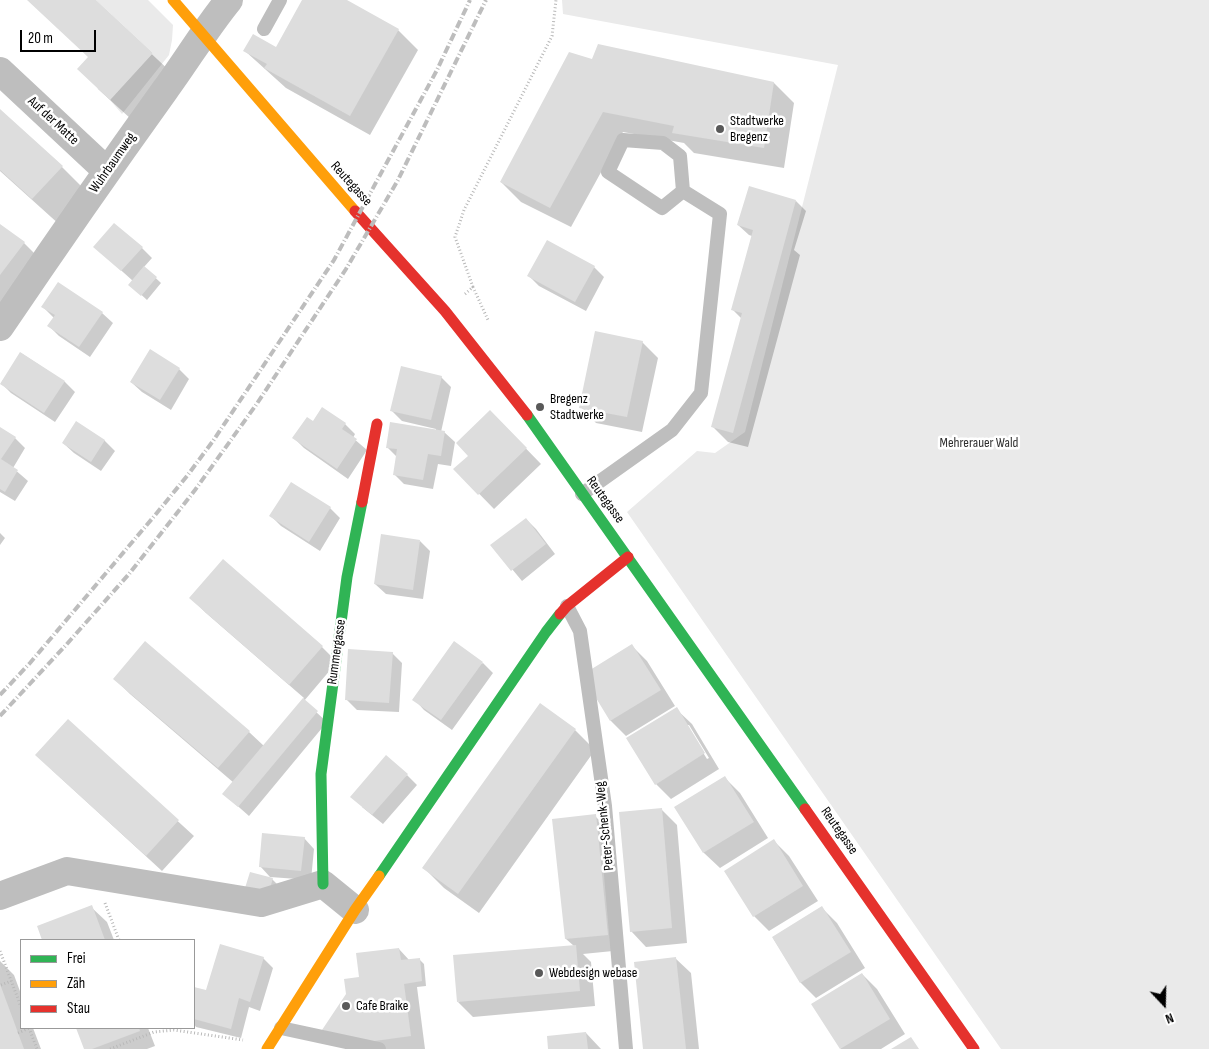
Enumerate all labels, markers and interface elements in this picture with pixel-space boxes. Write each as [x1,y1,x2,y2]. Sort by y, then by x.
scale bar [22,20,99,52]
text: 20 m [28,29,53,48]
street label: Auf der Matte [24,93,82,149]
place label: Stadtwerke Bregenz [730,113,784,146]
marker: Stadtwerke Bregenz [714,123,726,135]
street label: Wuhrbaumweg [86,130,140,196]
street label: Reutegasse [327,158,375,210]
place label: Bregenz Stadtwerke [550,391,604,424]
marker: Bregenz Stadtwerke [534,401,546,413]
park label: Mehrerauer Wald [940,435,1018,451]
street label: Reutegasse [582,473,628,527]
street label: Rummergasse [324,618,350,686]
street label: Peter-Schenk-Weg [592,781,618,871]
street label: Reutegasse [817,804,861,858]
legend [20,939,195,1029]
text: Frei [67,949,86,968]
place label: Webdesign webase [549,965,637,981]
marker: Webdesign webase [533,967,545,979]
text: Zäh [67,974,85,993]
north arrow [1139,979,1189,1029]
place label: Cafe Braike [356,998,408,1014]
text: Stau [67,999,90,1018]
marker: Cafe Braike [340,1000,352,1012]
text: N [1163,1009,1176,1028]

